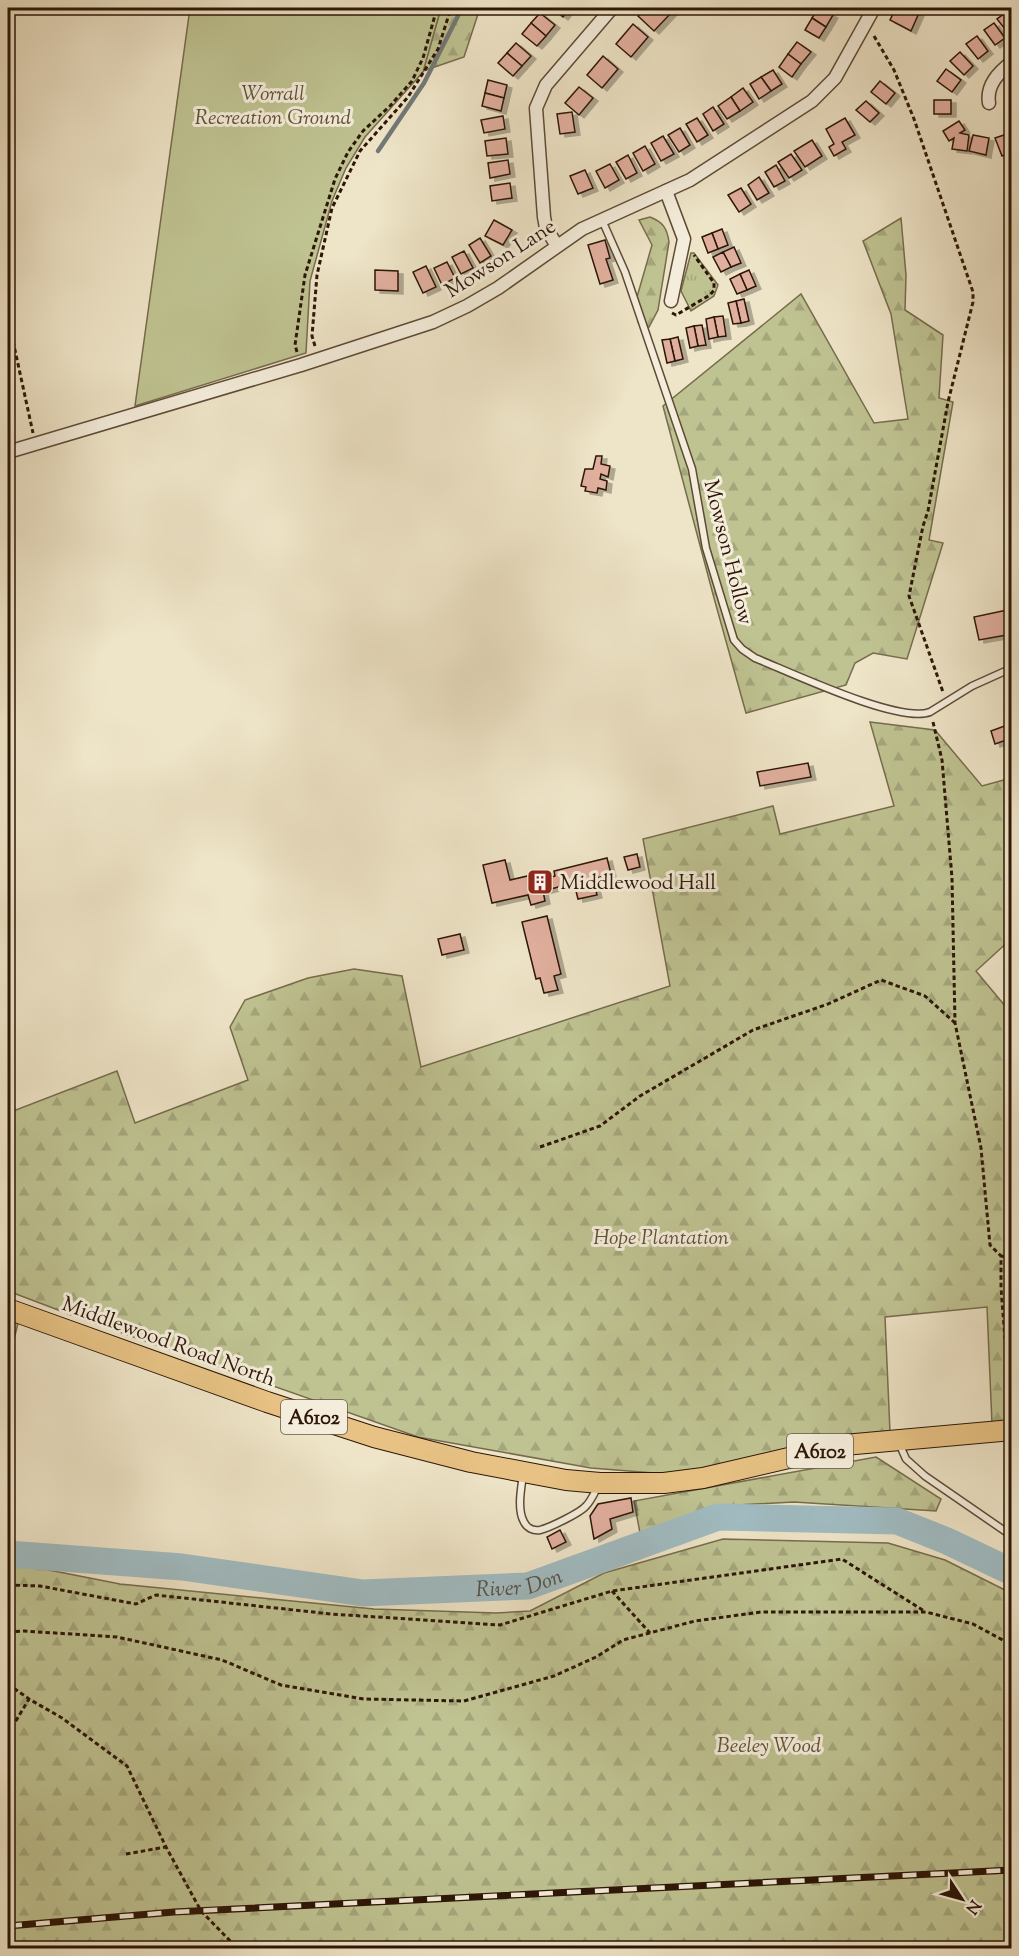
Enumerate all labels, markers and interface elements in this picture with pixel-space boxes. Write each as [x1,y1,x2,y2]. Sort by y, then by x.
park label: Worrall Recreation Ground [195,80,352,134]
street label: Mowson Lane [440,213,562,307]
street label: Mowson Hollow [695,477,760,628]
building icon: Middlewood Hall [525,867,555,897]
place label: Middlewood Hall [560,869,716,899]
park label: Hope Plantation [593,1224,729,1254]
street label: Middlewood Road North [57,1290,279,1395]
road number: A6102 [281,1400,347,1434]
road number: A6102 [787,1434,853,1468]
water label: River Don [475,1562,568,1607]
park label: Beeley Wood [717,1732,822,1762]
north arrow [932,1869,992,1929]
text: N [959,1894,985,1918]

